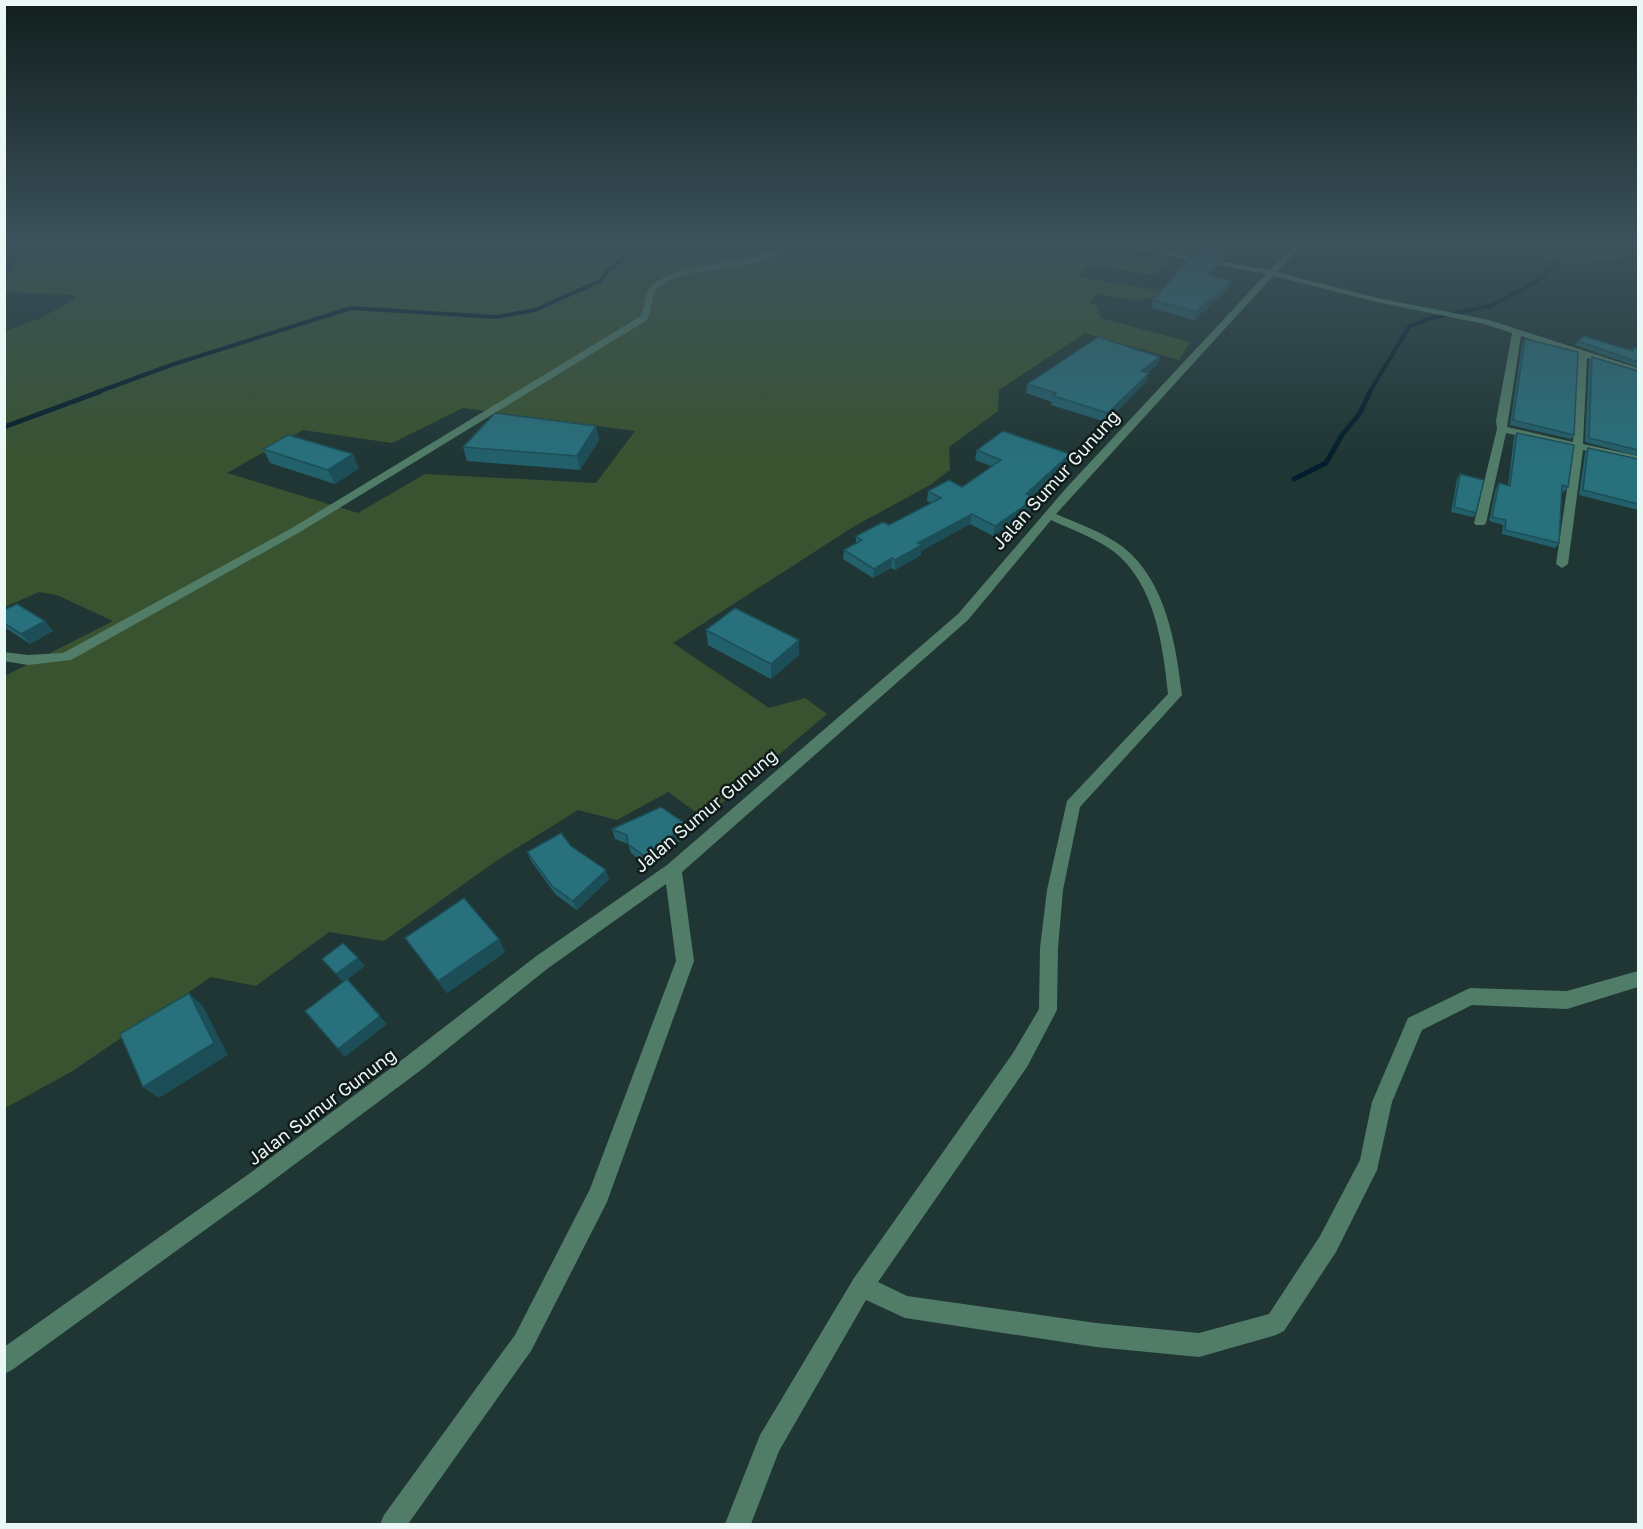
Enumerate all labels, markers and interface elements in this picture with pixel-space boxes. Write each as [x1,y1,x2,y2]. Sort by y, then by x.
street label: Jalan Sumur Gunung [987,405,1124,554]
street label: Jalan Sumur Gunung [629,744,781,877]
street label: Jalan Sumur Gunung [243,1043,400,1169]

